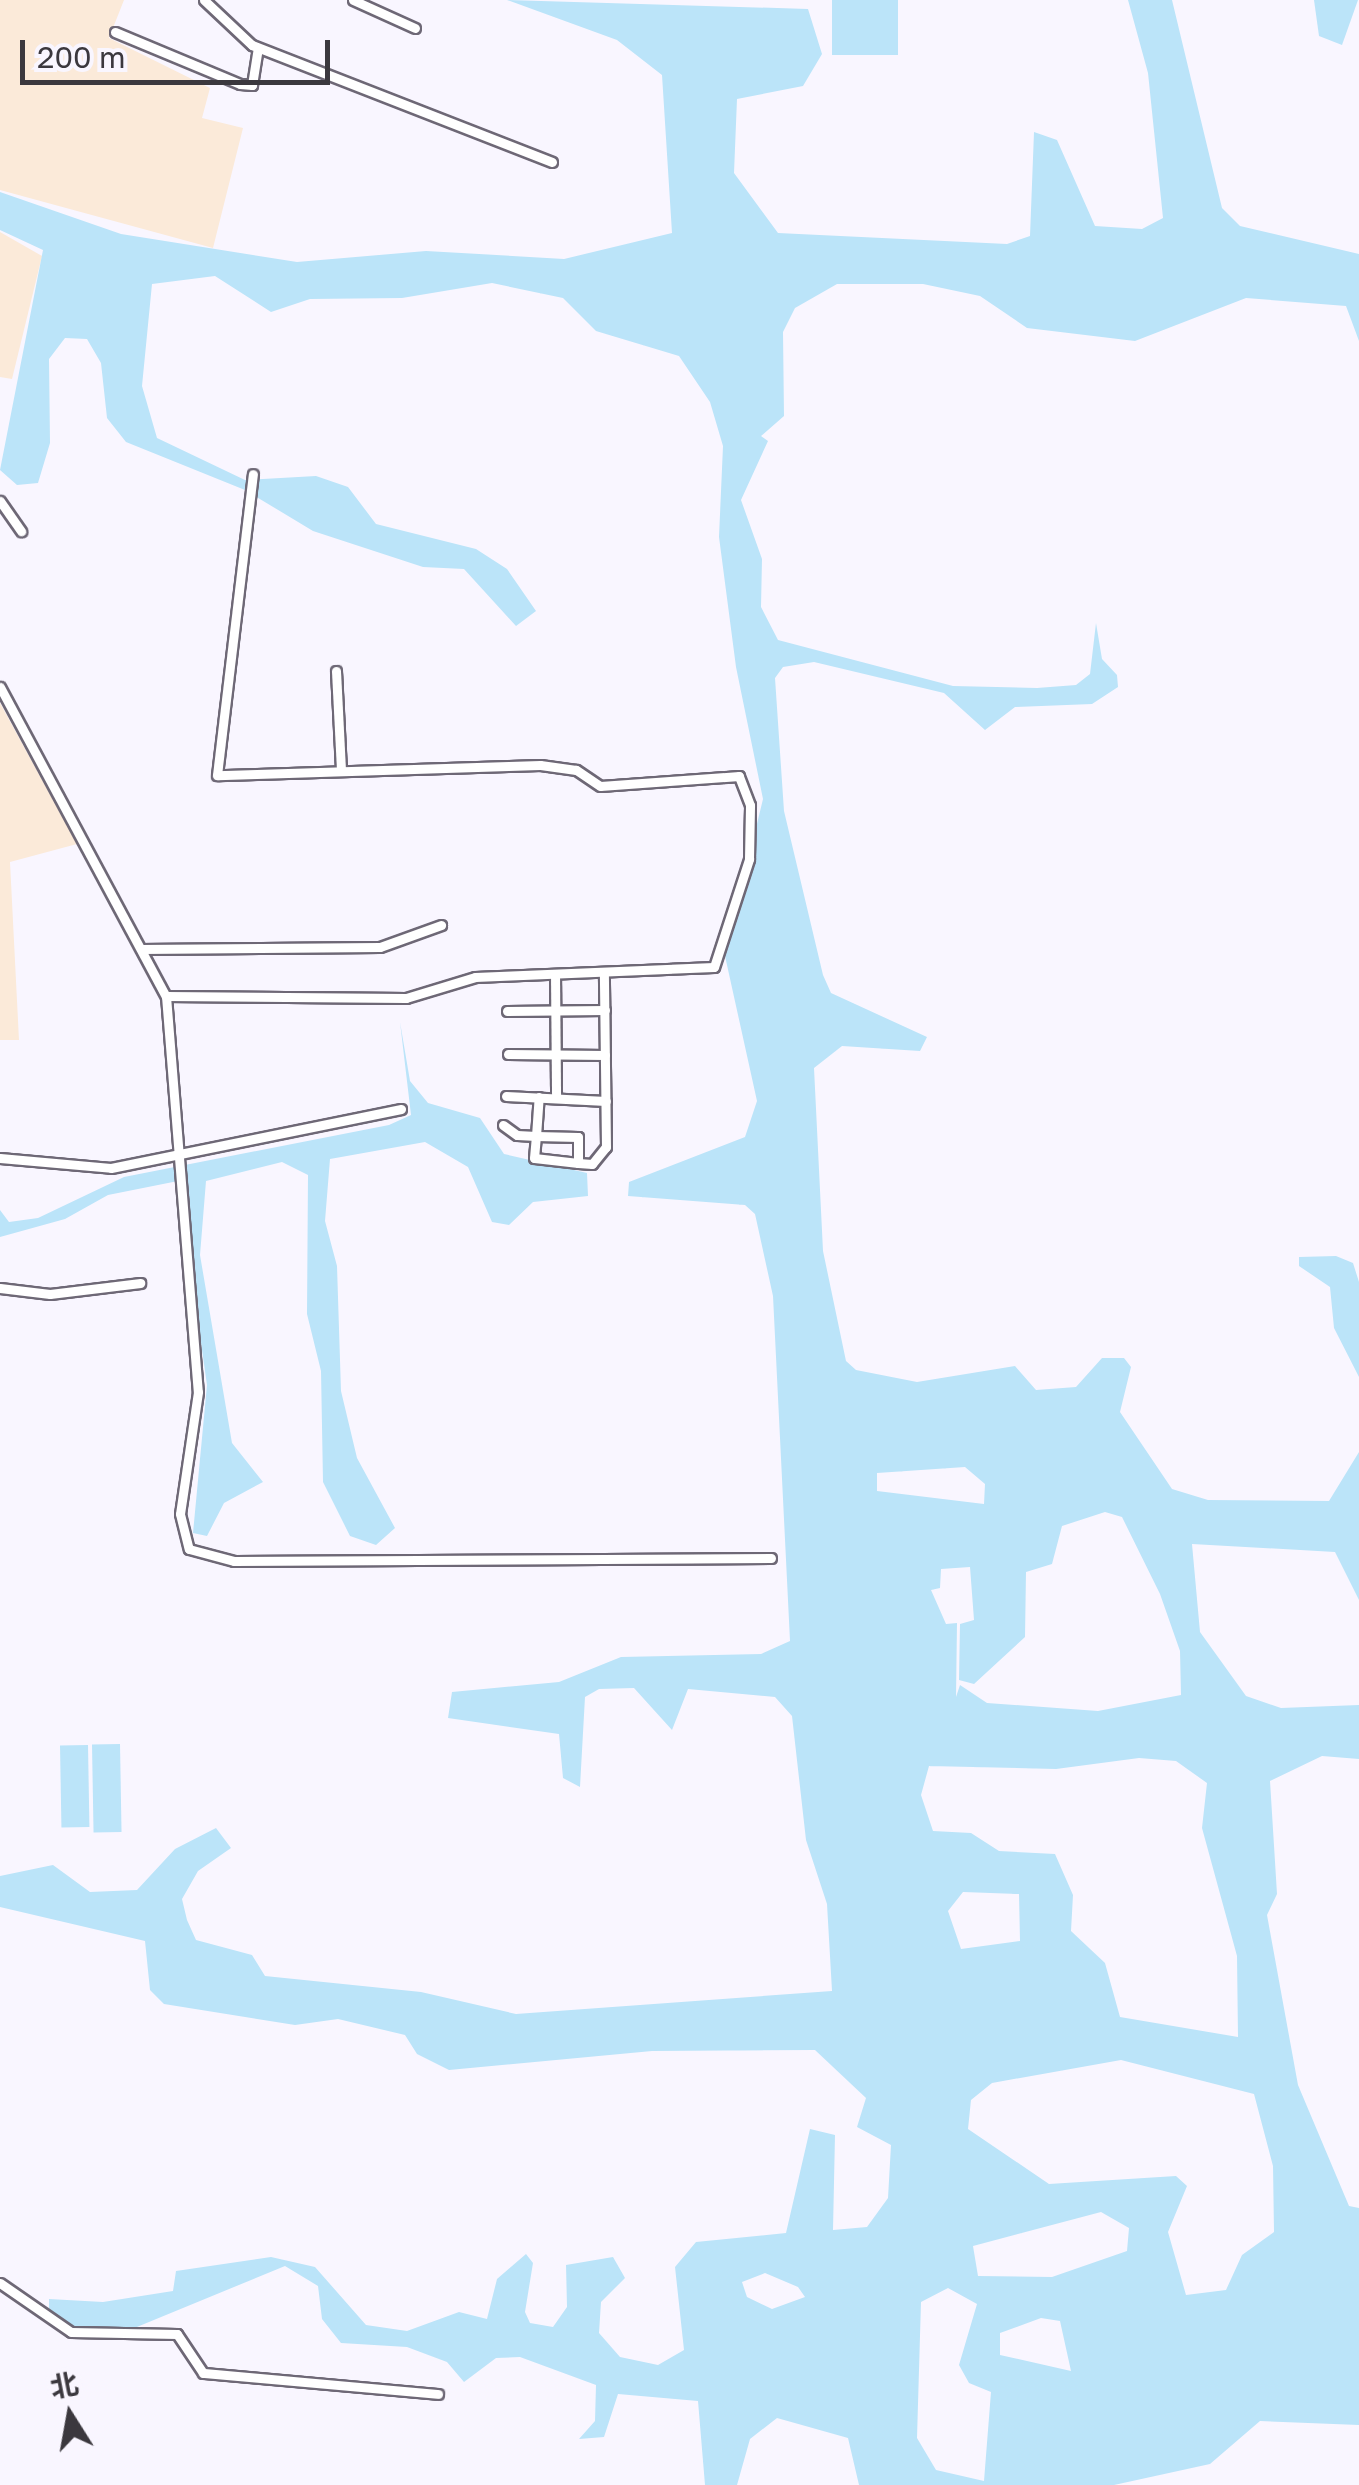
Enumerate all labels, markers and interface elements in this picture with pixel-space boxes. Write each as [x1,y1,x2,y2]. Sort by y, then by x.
scale bar [25,20,335,82]
text: 200 m [37,39,126,75]
north arrow [20,2365,120,2465]
text: 北 [47,2366,81,2404]

